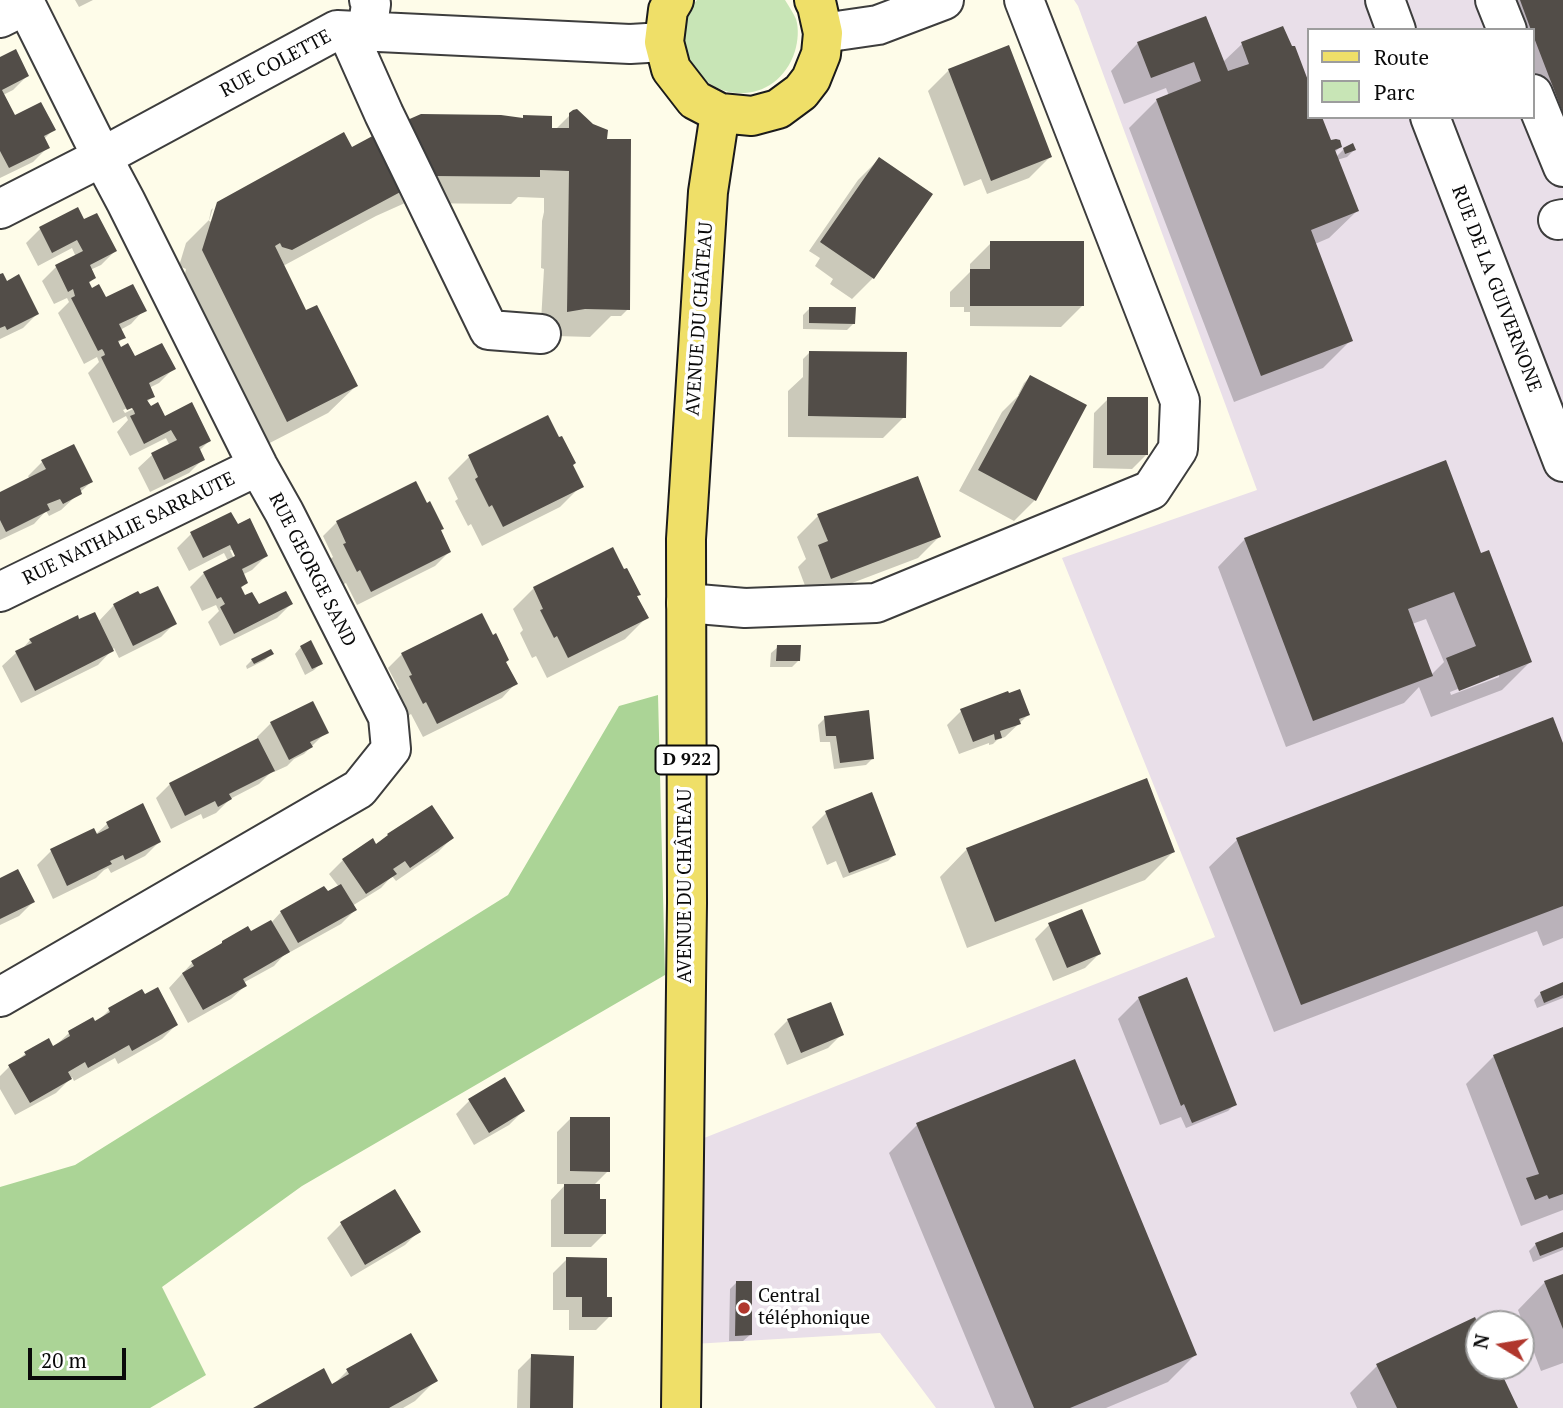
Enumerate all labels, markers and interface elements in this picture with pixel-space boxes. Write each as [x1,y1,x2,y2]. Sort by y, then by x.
street label: RUE COLETTE [217,25,335,103]
legend [1308,28,1535,119]
text: Route [1374,43,1429,71]
text: Parc [1374,78,1415,106]
street label: RUE DE LA GUIVERNONE [1446,183,1546,395]
street label: AVENUE DU CHÂTEAU [682,221,718,417]
street label: RUE NATHALIE SARRAUTE [19,468,239,590]
street label: RUE GEORGE SAND [263,489,361,651]
road number: D 922 [656,746,718,774]
street label: AVENUE DU CHÂTEAU [675,789,697,983]
place label: Central téléphonique [758,1286,870,1330]
marker: Central téléphonique [736,1300,752,1316]
north arrow [1465,1310,1535,1380]
text: N [1467,1332,1495,1351]
scale bar [32,1334,130,1378]
text: 20 m [41,1346,87,1374]

